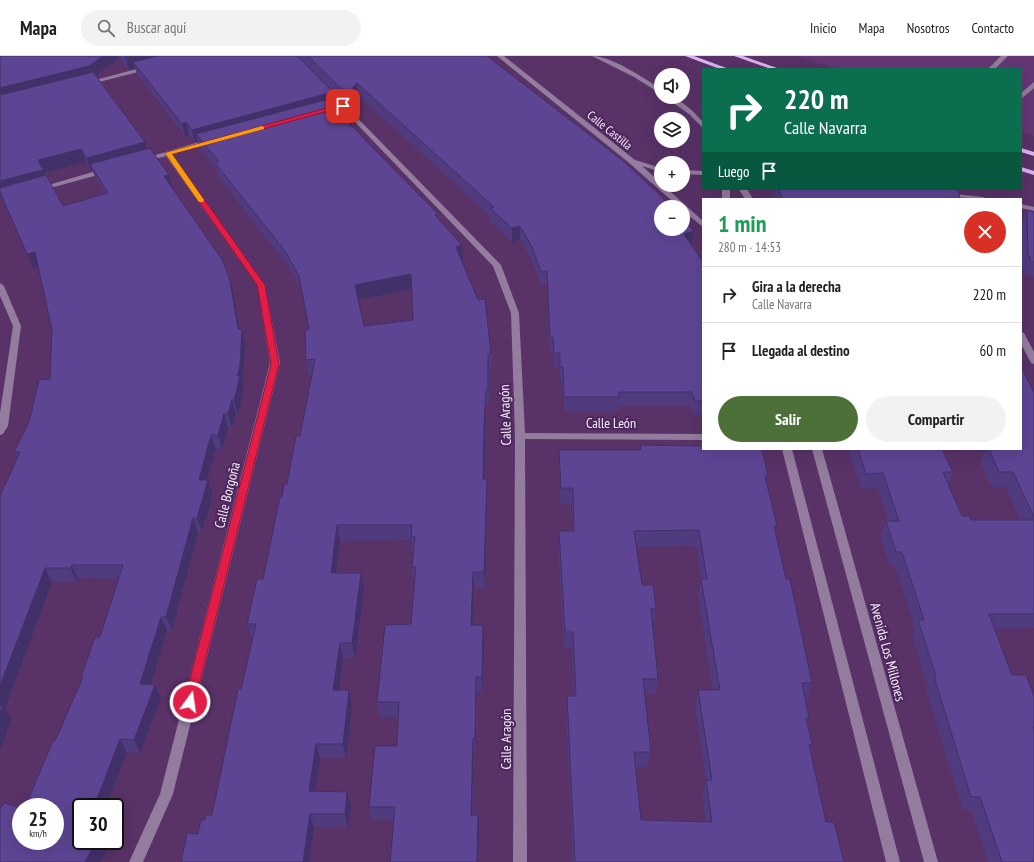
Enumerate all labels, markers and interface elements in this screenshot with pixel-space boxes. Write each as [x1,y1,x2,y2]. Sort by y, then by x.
search box [81,10,361,46]
text: Mapa [20,16,57,40]
icon: search [95,17,117,39]
text: Buscar aquí [127,18,186,37]
text: Inicio [810,19,837,37]
text: Mapa [859,19,885,37]
text: Nosotros [907,19,950,37]
text: Contacto [972,19,1014,37]
map controls [654,68,690,236]
button: sound [654,68,690,104]
text: 220 m [784,80,848,117]
icon: right [718,84,770,136]
pin [326,89,360,123]
icon: arrive [332,95,354,117]
street label: Calle Castilla [584,107,636,153]
button: layers [654,112,690,148]
text: Calle Navarra [784,116,867,139]
button: + [654,156,690,192]
icon: arrive [758,160,780,182]
text: Luego [718,162,750,181]
button: − [654,200,690,236]
text: 1 min [718,208,766,239]
button: close [964,211,1006,253]
text: 280 m · 14:53 [718,239,781,256]
text: Gira a la derecha [752,277,841,296]
icon: right [718,284,740,306]
text: 220 m [973,285,1006,304]
text: Calle Navarra [752,296,812,313]
icon: arrive [718,340,740,362]
text: Llegada al destino [752,341,850,360]
text: 60 m [980,341,1006,360]
street label: Calle Aragón [495,384,515,446]
button: Salir [718,396,858,442]
button: Compartir [866,396,1006,442]
street label: Calle León [586,414,636,432]
street label: Calle Borgoña [210,460,244,530]
street label: Avenida Los Millones [866,601,910,704]
position arrow [169,681,211,723]
street label: Calle Aragón [497,708,515,770]
speed limit sign: 30 [72,798,124,850]
text: 25 [28,806,48,832]
text: km/h [29,827,47,840]

